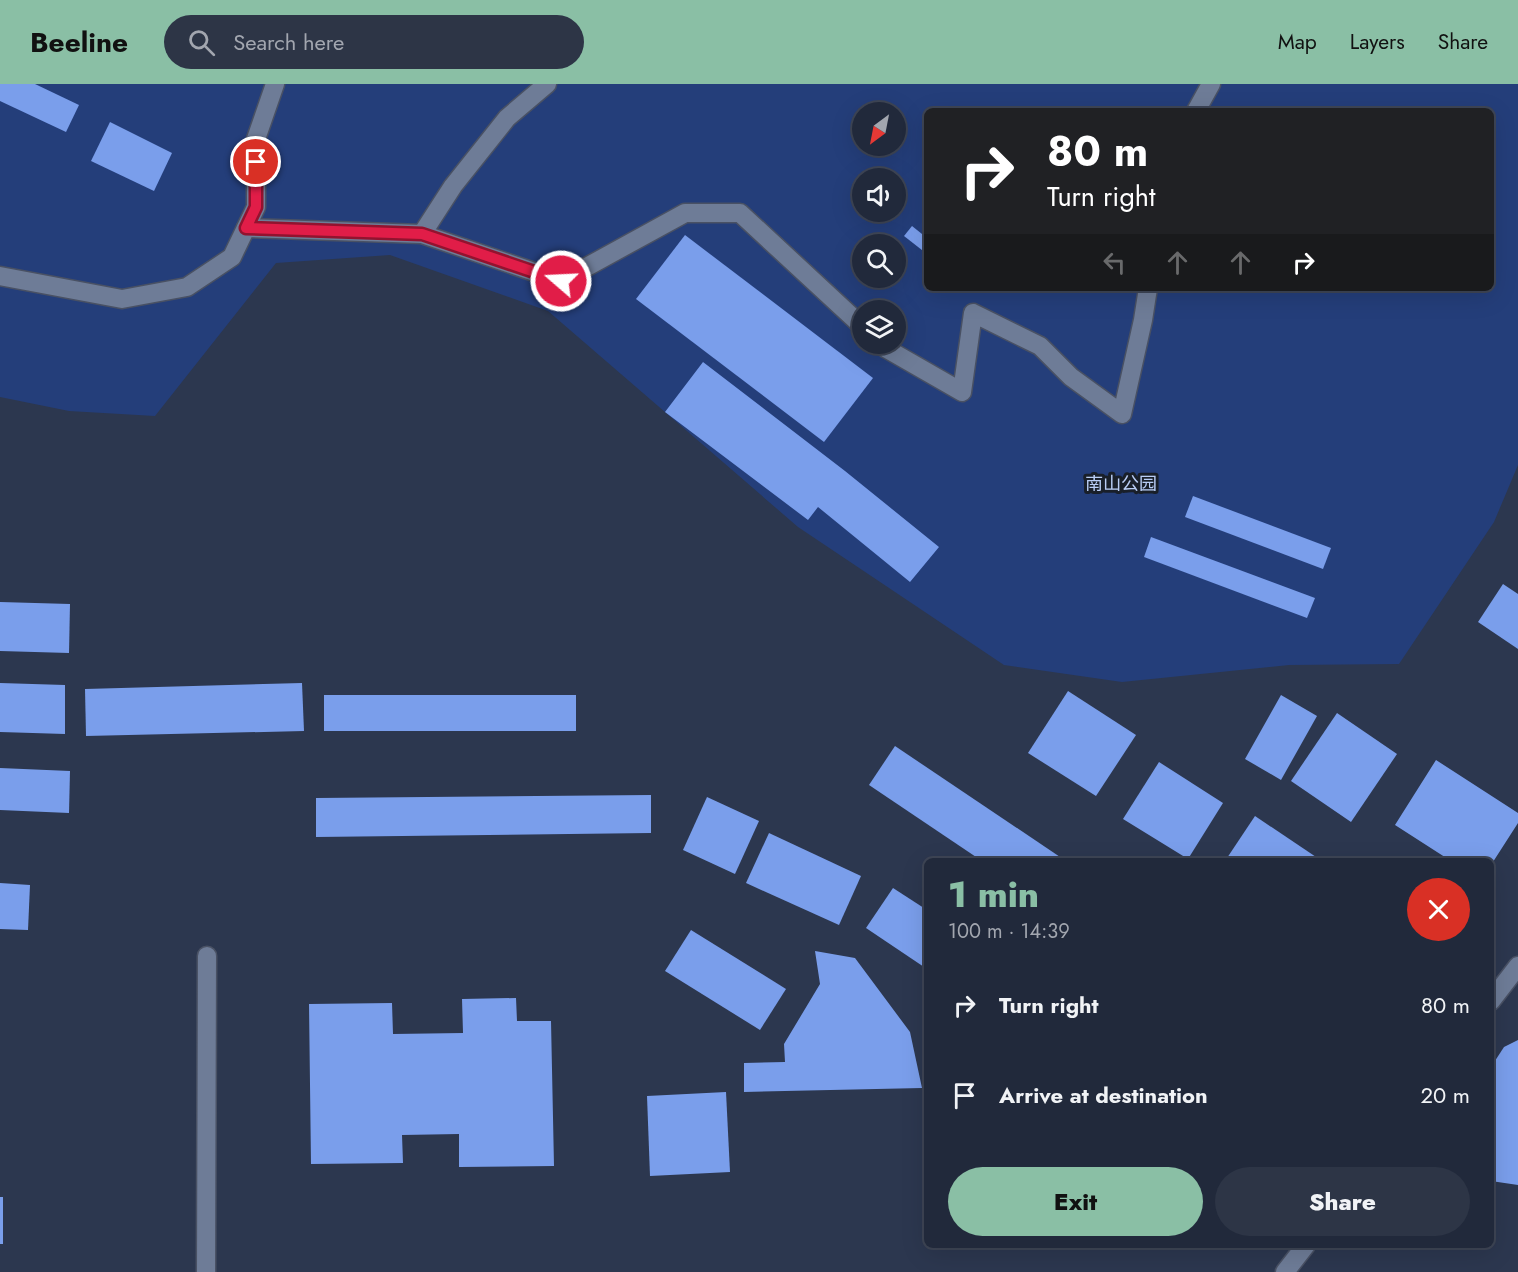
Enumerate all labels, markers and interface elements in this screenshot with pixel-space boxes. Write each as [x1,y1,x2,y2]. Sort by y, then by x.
search box [164,15,584,69]
text: Beeline [30,22,128,63]
icon: search [185,26,218,59]
text: Search here [233,26,344,58]
text: Map [1278,27,1317,57]
text: Layers [1350,27,1405,57]
text: Share [1438,27,1488,57]
north arrow [852,102,906,156]
map controls [852,102,906,354]
text: 80 m [1047,121,1148,182]
icon: right [948,132,1026,210]
pin [230,136,281,187]
icon: arrive [239,145,272,178]
button: sound [852,168,906,222]
text: Turn right [1047,177,1155,216]
button: search [852,234,906,288]
icon: left [1098,246,1131,279]
icon: ahead [1161,246,1194,279]
icon: ahead [1224,246,1257,279]
icon: right [1287,246,1320,279]
position arrow [529,249,593,313]
button: layers [852,300,906,354]
park label: 南山公园 [1085,471,1157,497]
text: 1 min [948,868,1039,920]
button: close [1407,878,1470,941]
text: 100 m · 14:39 [948,917,1070,946]
icon: right [948,989,981,1022]
text: Turn right [999,989,1099,1021]
text: 80 m [1421,989,1470,1021]
icon: arrive [948,1079,981,1112]
text: Arrive at destination [999,1079,1208,1111]
text: 20 m [1421,1079,1470,1111]
button: Exit [948,1167,1203,1236]
button: Share [1215,1167,1470,1236]

